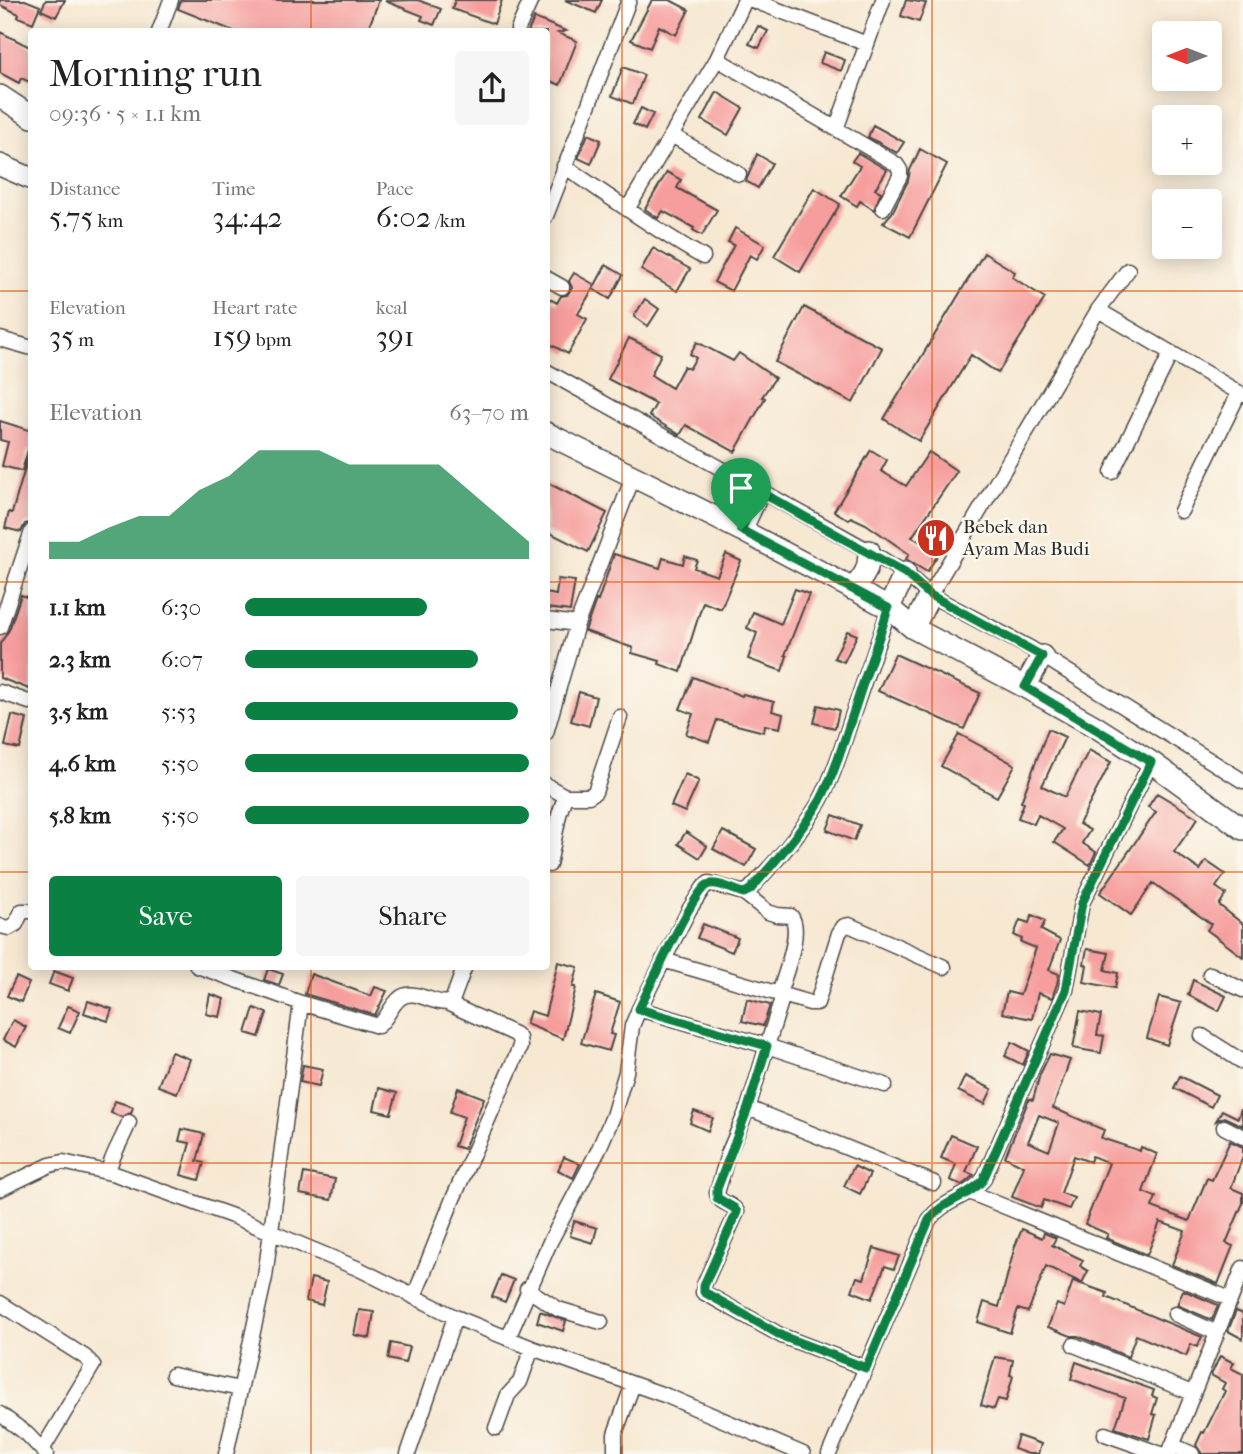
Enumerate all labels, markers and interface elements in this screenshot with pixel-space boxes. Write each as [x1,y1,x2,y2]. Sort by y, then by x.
north arrow [1152,21,1222,91]
map controls [1152,21,1222,259]
text: Morning run [49,51,262,96]
button: share [455,51,529,125]
text: 09:36 · 5 × 1.1 km [49,100,201,127]
button: + [1152,105,1222,175]
text: Distance [49,178,120,200]
text: Time [212,178,256,200]
text: Pace [376,178,414,200]
button: − [1152,189,1222,259]
text: 5.75 [49,200,94,235]
text: 34:42 [212,200,283,235]
text: 6:02 [376,200,431,235]
text: km [94,210,123,232]
text: /km [431,210,465,232]
text: Elevation [49,297,126,319]
text: Heart rate [212,297,297,319]
text: kcal [376,297,408,319]
text: 35 [49,319,74,354]
text: 159 [212,319,252,354]
text: 391 [376,319,414,354]
text: m [74,329,94,351]
text: bpm [252,329,292,351]
text: Elevation [49,399,142,426]
text: 63–70 m [449,399,529,426]
pin [711,458,771,530]
icon: arrive [722,469,760,507]
place label: Bebek dan Ayam Mas Budi [962,516,1090,560]
restaurant icon: Bebek dan Ayam Mas Budi [915,517,957,559]
text: 1.1 km [49,594,106,621]
text: 6:30 [161,594,201,621]
text: 2.3 km [49,646,111,673]
text: 6:07 [161,646,203,673]
text: 3.5 km [49,698,108,725]
text: 5:53 [161,698,196,725]
text: 4.6 km [49,750,116,777]
text: 5:50 [161,750,199,777]
text: 5.8 km [49,802,111,829]
text: 5:50 [161,802,199,829]
button: Save [49,876,282,956]
button: Share [296,876,529,956]

